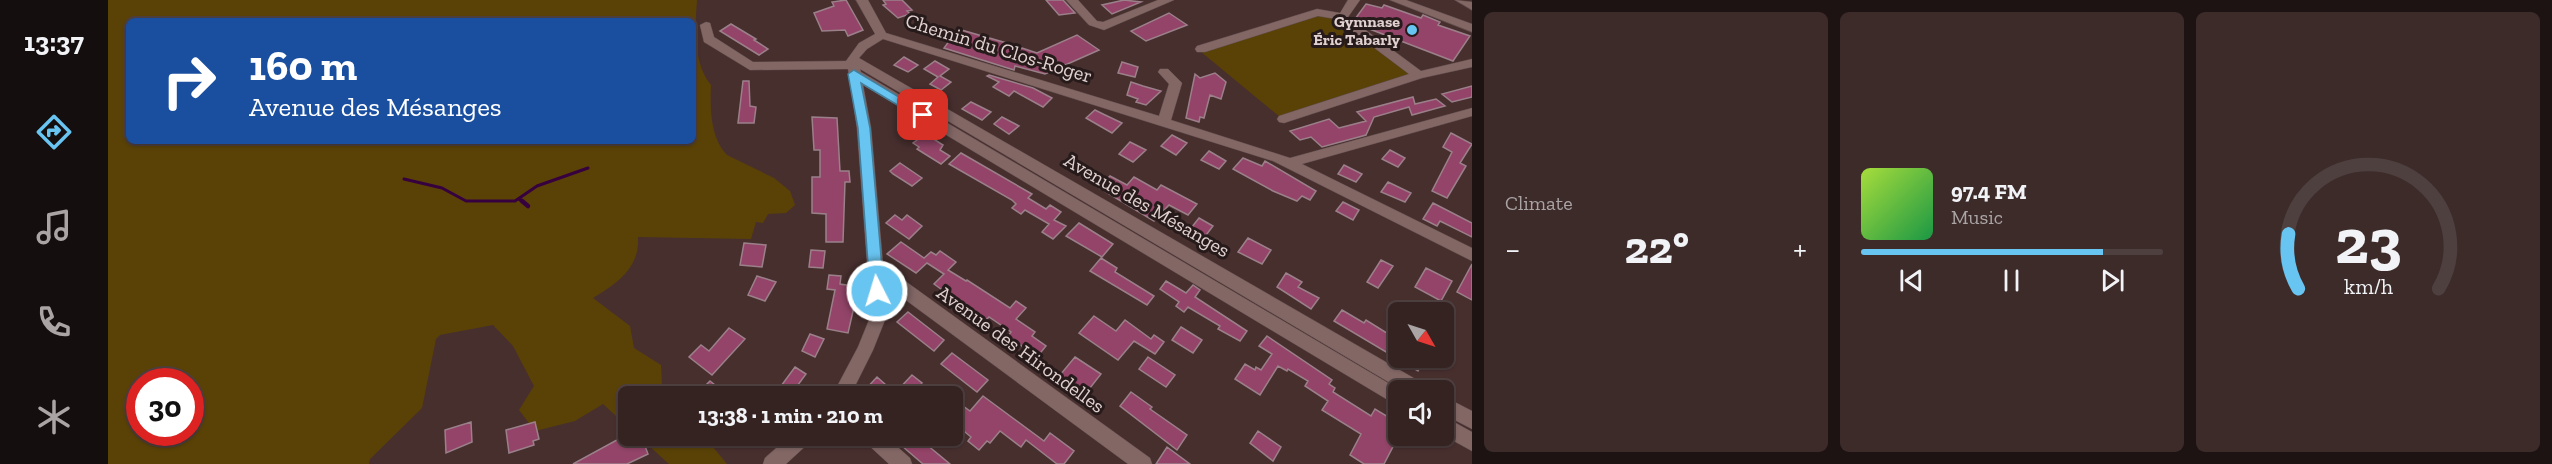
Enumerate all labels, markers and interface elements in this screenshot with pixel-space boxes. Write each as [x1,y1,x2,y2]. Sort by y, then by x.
street label: Chemin du Clos-Roger [903,8,1095,88]
place label: Gymnase Éric Tabarly [1313,12,1401,49]
marker: Gymnase Éric Tabarly [1405,23,1419,37]
text: 13:37 [24,26,84,58]
text: 160 m [249,40,357,91]
icon: right [150,42,228,120]
pin [897,89,948,140]
text: Avenue des Mésanges [249,91,502,123]
icon: arrive [906,98,939,131]
icon: directions [33,111,75,153]
street label: Avenue des Mésanges [1060,148,1234,262]
text: 97.4 FM [1951,178,2027,205]
text: Climate [1505,191,1573,215]
text: 23 [2335,204,2401,279]
text: Music [1951,205,2003,229]
icon: music [33,206,75,248]
text: 22° [1624,221,1689,275]
text: − [1505,229,1520,268]
text: + [1793,229,1807,268]
position arrow [845,259,909,323]
icon: previous [1895,264,1928,297]
icon: pause [1995,264,2028,297]
icon: next [2096,264,2129,297]
text: km/h [2344,274,2392,299]
street label: Avenue des Hirondelles [932,280,1110,418]
icon: phone [33,301,75,343]
north arrow [1388,302,1454,368]
map controls [1388,302,1454,446]
speed limit sign: 30 [126,368,204,446]
button: sound [1388,380,1454,446]
icon: climate [33,396,75,438]
text: 13:38 · 1 min · 210 m [698,402,883,429]

